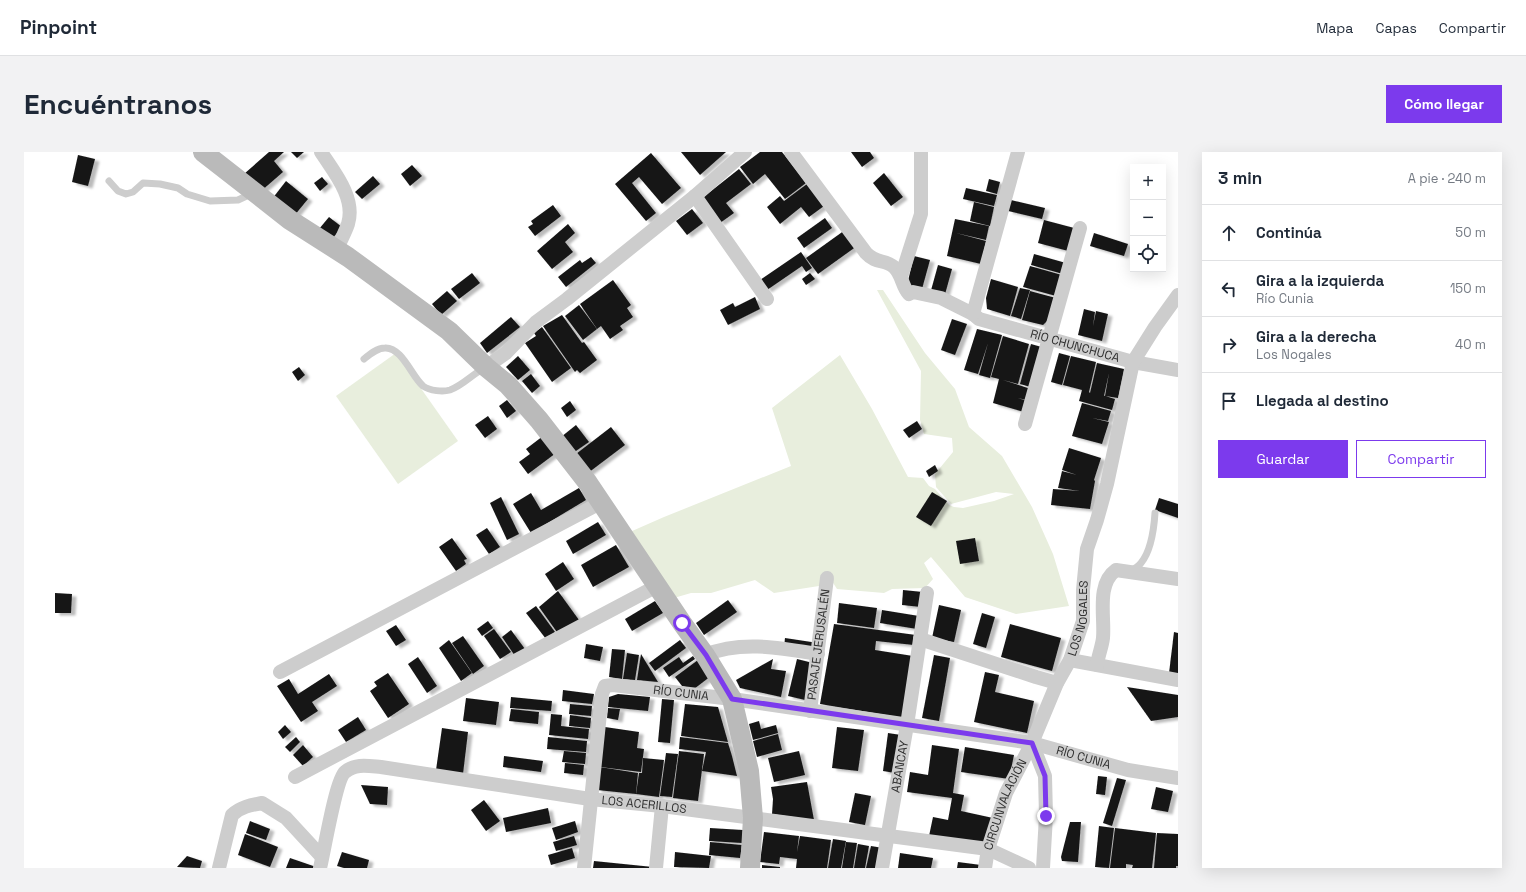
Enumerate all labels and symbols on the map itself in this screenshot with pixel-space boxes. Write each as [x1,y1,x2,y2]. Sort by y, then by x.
street label: RÍO CHUNCHUCA [1028,326,1122,366]
street label: LOS NOGALES [1064,580,1092,658]
street label: PASAJE JERUSALÉN [803,588,834,701]
route start [673,614,691,632]
street label: RÍO CUNIA [652,682,710,704]
street label: ABANCAY [887,739,912,794]
street label: RÍO CUNIA [1054,742,1113,773]
street label: CIRCUNVALACIÓN [980,756,1030,852]
street label: LOS ACERILLOS [601,792,688,817]
route end [1037,807,1055,825]

